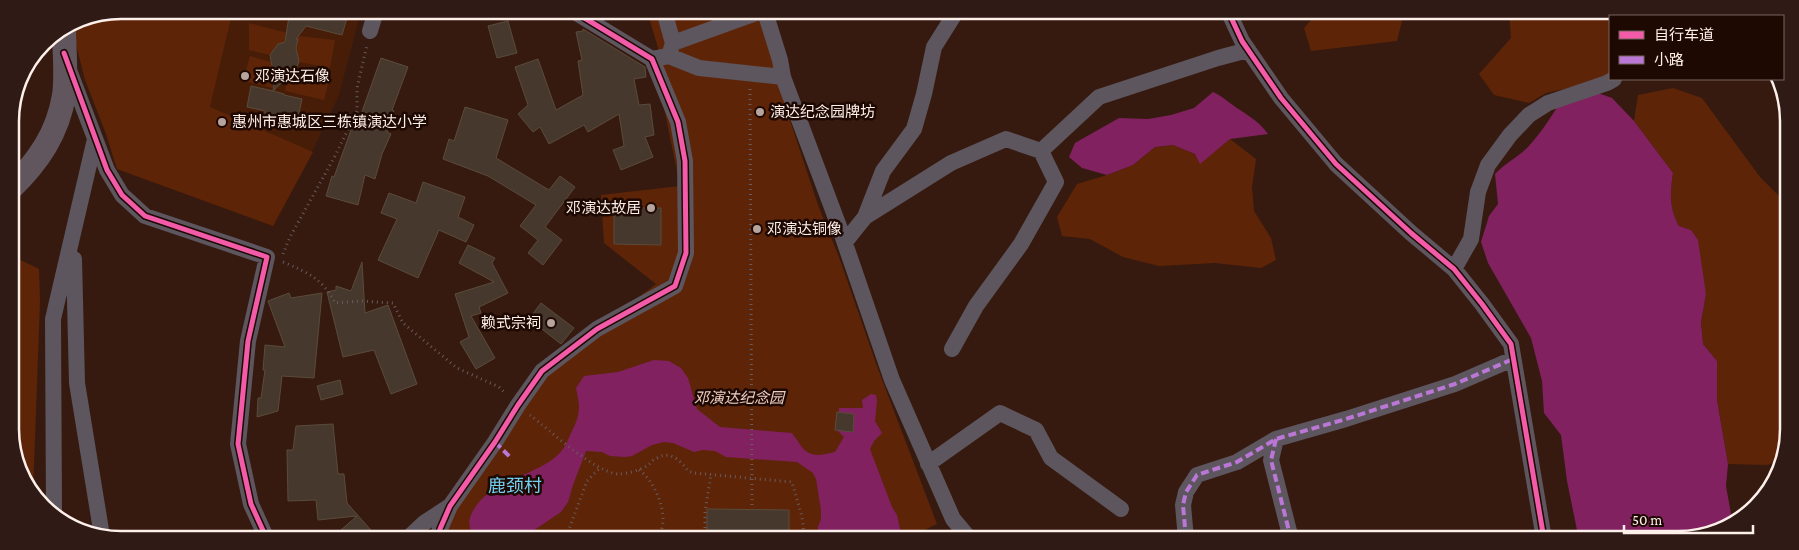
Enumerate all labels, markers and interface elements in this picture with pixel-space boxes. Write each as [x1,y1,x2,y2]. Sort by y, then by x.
legend [1609,15,1784,80]
text: 自行车道 [1654,27,1714,43]
text: 小路 [1654,52,1684,68]
place label: 邓演达石像 [255,68,330,84]
marker: 邓演达石像 [239,70,251,82]
place label: 演达纪念园牌坊 [770,103,875,120]
marker: 演达纪念园牌坊 [754,106,766,118]
place label: 惠州市惠城区三栋镇演达小学 [232,113,427,130]
marker: 惠州市惠城区三栋镇演达小学 [216,116,228,128]
place label: 邓演达故居 [566,200,641,216]
marker: 邓演达故居 [645,202,657,214]
place label: 邓演达铜像 [767,221,842,237]
marker: 邓演达铜像 [751,223,763,235]
place label: 赖式宗祠 [481,314,541,331]
marker: 赖式宗祠 [545,317,557,329]
park label: 邓演达纪念园 [694,390,786,406]
district label: 鹿颈村 [488,476,542,496]
scale bar [1624,502,1753,534]
text: 50 m [1632,512,1662,528]

